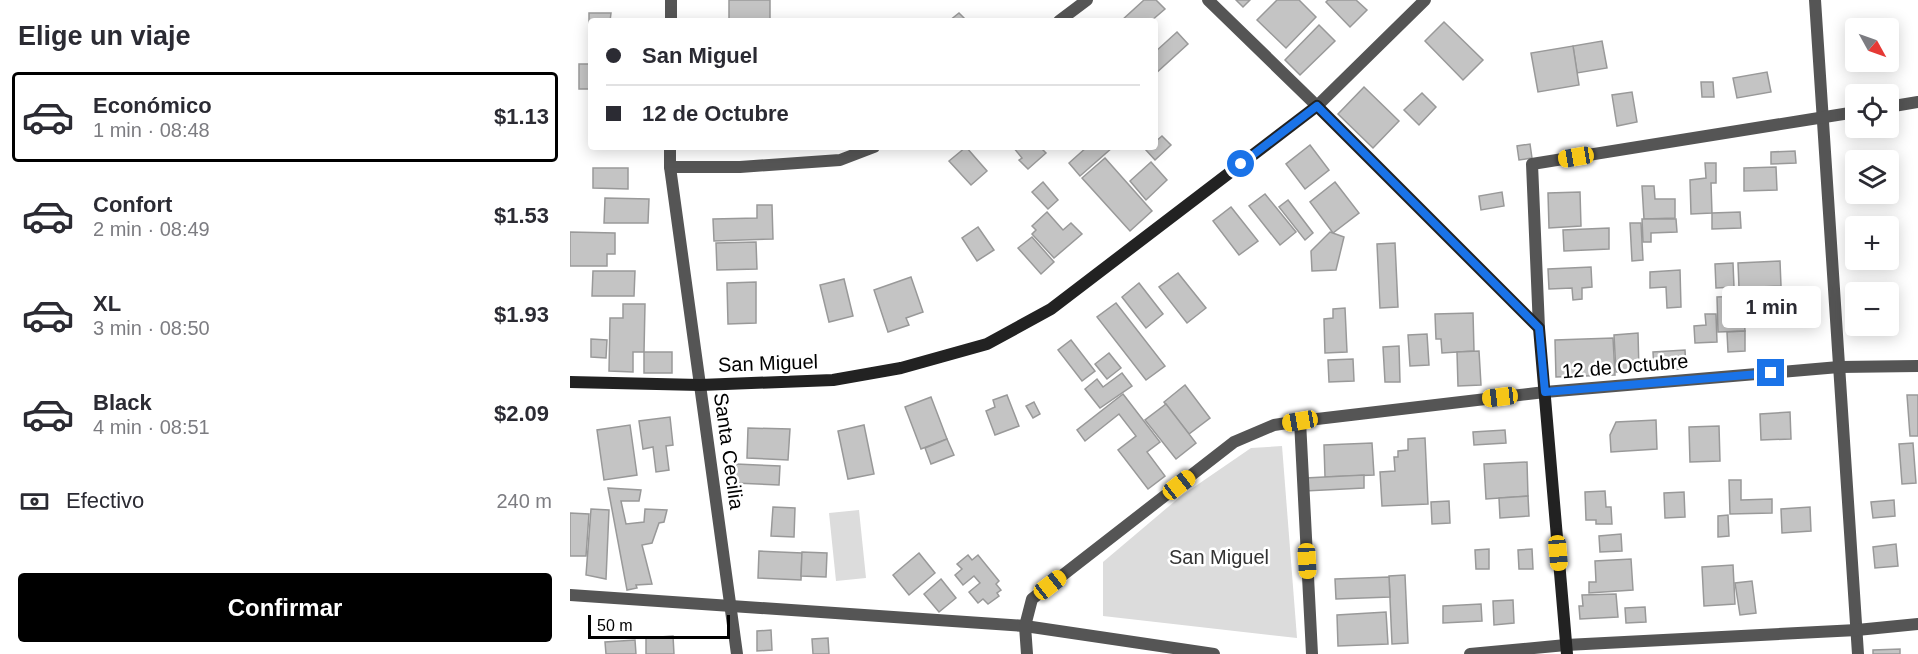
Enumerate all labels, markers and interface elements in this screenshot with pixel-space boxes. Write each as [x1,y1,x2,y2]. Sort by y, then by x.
north arrow [1845,18,1899,72]
map controls [1845,18,1899,336]
text: Elige un viaje [18,21,191,51]
text: San Miguel [642,43,758,68]
button: locate [1845,84,1899,138]
icon: car [21,90,75,144]
text: Económico [93,93,212,118]
text: 12 de Octubre [642,101,789,126]
text: $1.13 [494,104,549,129]
text: 1 min · 08:48 [93,119,210,141]
car [1557,145,1595,169]
route start [1227,150,1254,177]
button: layers [1845,150,1899,204]
icon: car [21,189,75,243]
text: Confort [93,192,172,217]
text: $1.53 [494,203,549,228]
button: + [1845,216,1899,270]
text: 2 min · 08:49 [93,218,210,240]
button: − [1845,282,1899,336]
callout: 1 min [1722,286,1820,328]
icon: car [21,288,75,342]
text: XL [93,291,121,316]
text: 1 min [1745,296,1798,318]
text: $1.93 [494,302,549,327]
text: 3 min · 08:50 [93,317,210,339]
street label: San Miguel [718,350,818,376]
street label: 12 de Octubre [1561,350,1689,382]
route end [1757,359,1784,386]
car [1481,386,1519,408]
icon: car [21,387,75,441]
text: Black [93,390,152,415]
street label: Santa Cecilia [710,391,748,512]
text: $2.09 [494,401,549,426]
car [1281,409,1319,433]
text: 4 min · 08:51 [93,416,210,438]
car [1159,467,1199,503]
icon: cash [18,485,51,518]
text: Efectivo [66,488,144,513]
text: 240 m [496,490,552,512]
car [1547,534,1569,572]
car [1297,543,1317,579]
park label: San Miguel [1169,546,1269,568]
car [1030,567,1070,603]
button: Confirmar [18,573,552,642]
scale bar [588,612,730,640]
text: 50 m [597,617,633,634]

